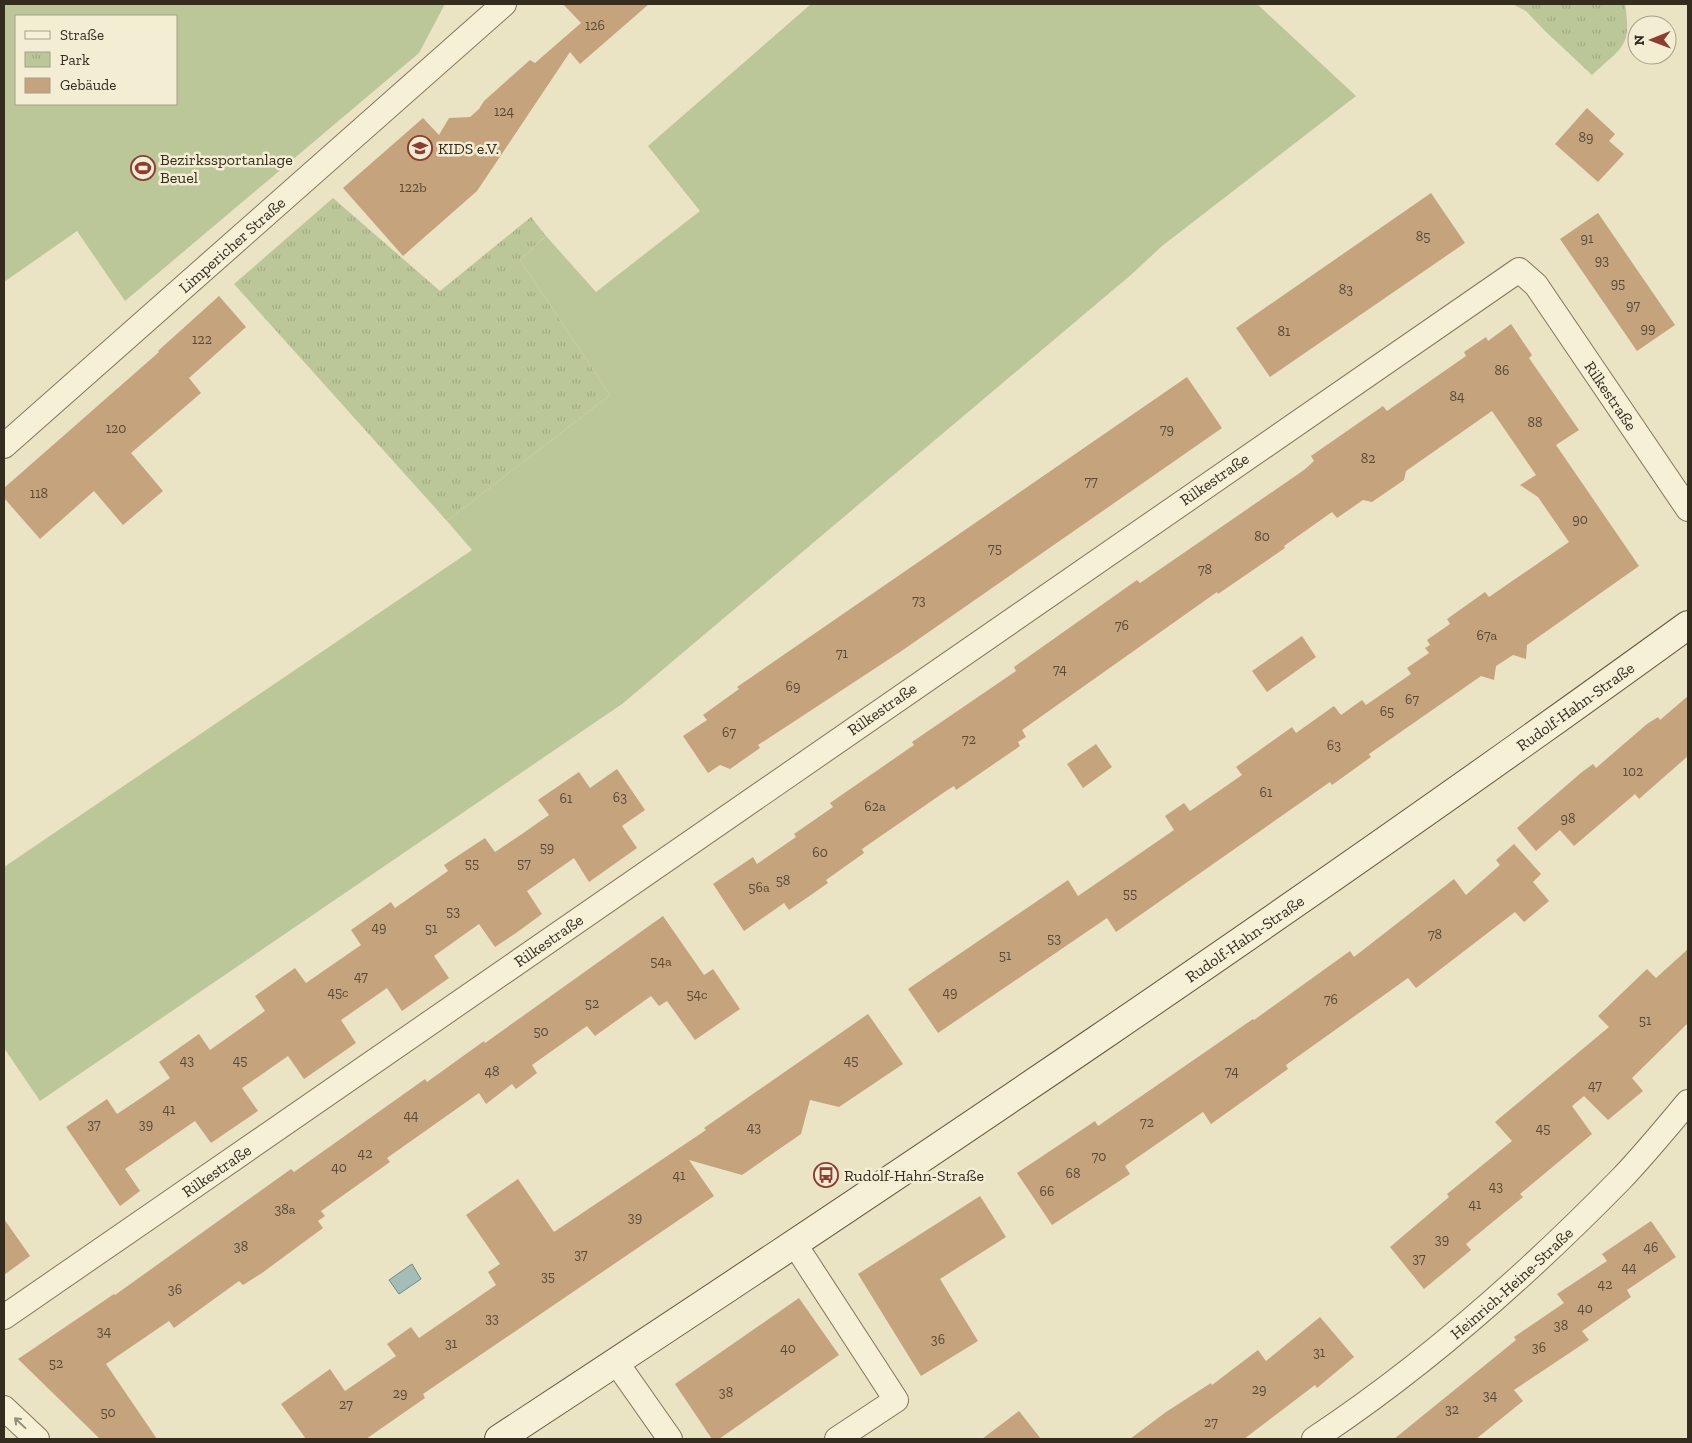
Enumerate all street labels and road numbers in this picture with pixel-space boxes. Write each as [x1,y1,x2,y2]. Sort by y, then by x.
street label: Limpericher Straße [175,193,289,297]
street label: Rilkestraße [1580,358,1641,434]
street label: Rilkestraße [1176,449,1253,510]
street label: Rudolf-Hahn-Straße [1513,658,1638,755]
street label: Rilkestraße [844,679,920,740]
street label: Rudolf-Hahn-Straße [1182,891,1308,986]
street label: Rilkestraße [511,910,587,971]
street label: Rilkestraße [179,1140,255,1201]
street label: Heinrich-Heine-Straße [1447,1223,1577,1343]

